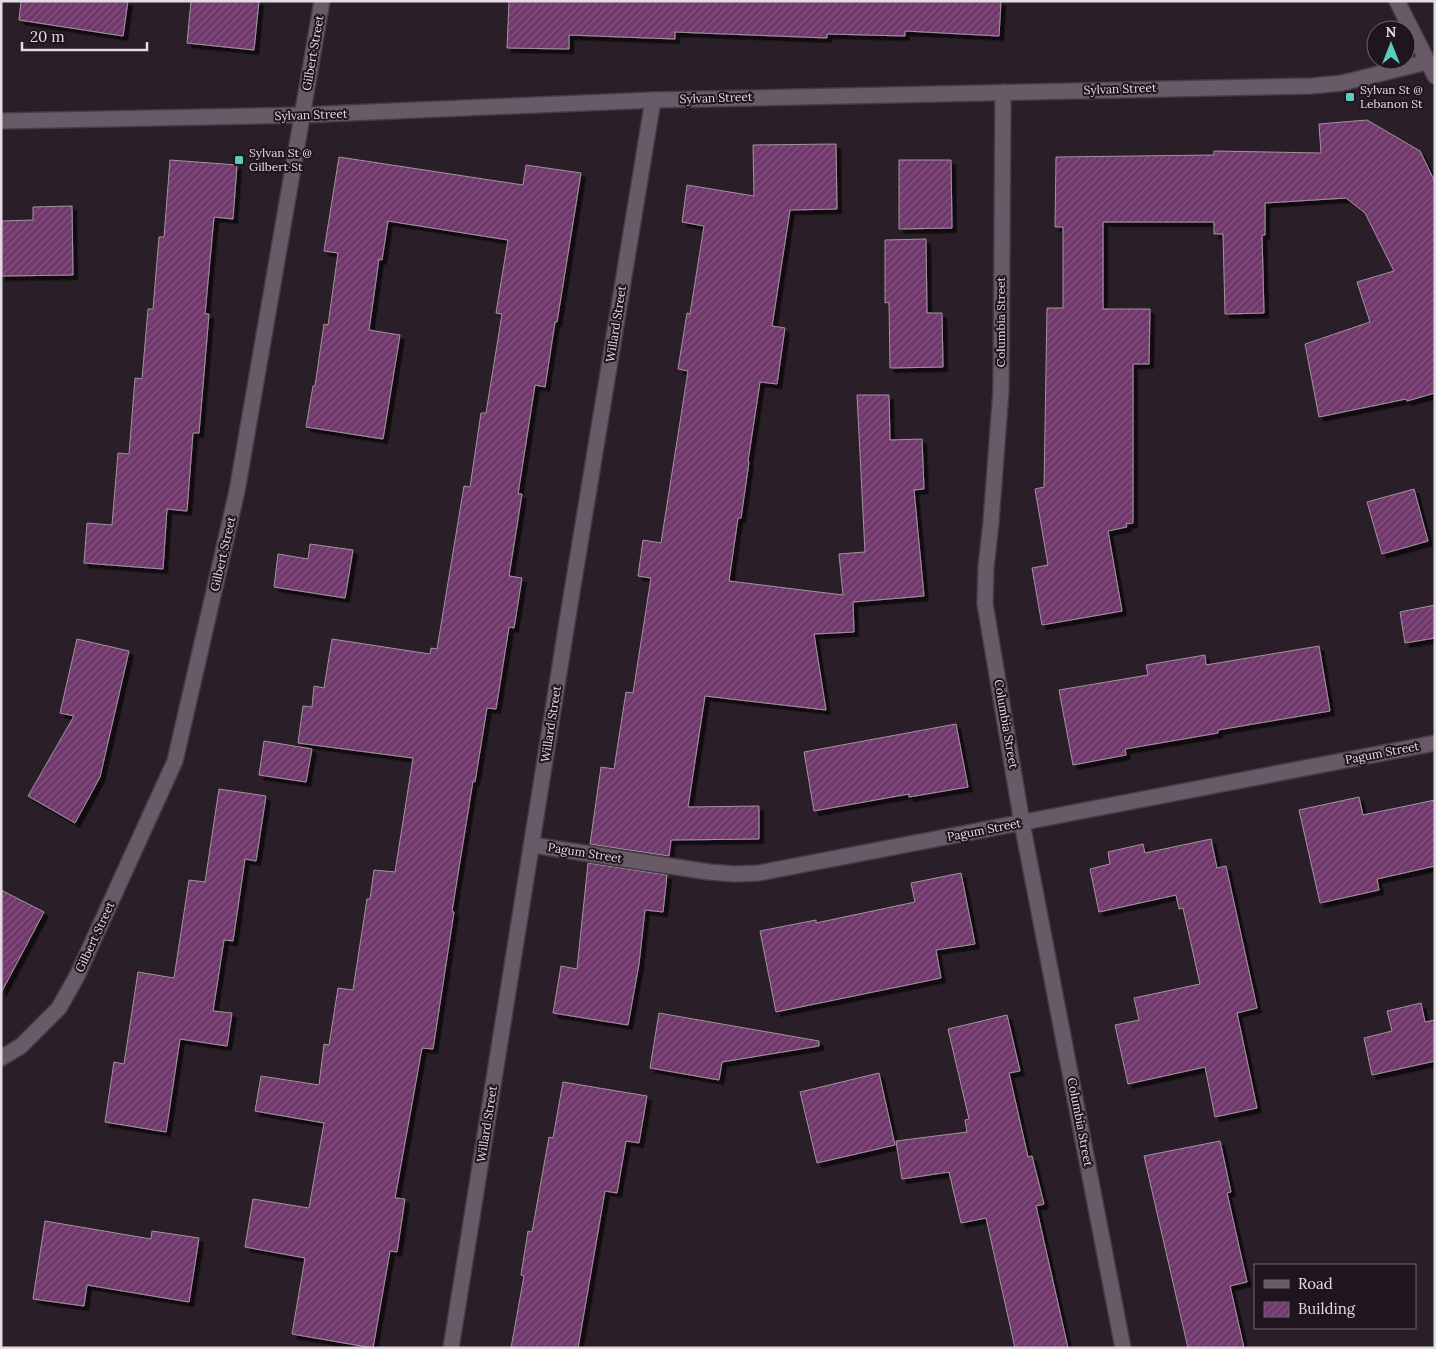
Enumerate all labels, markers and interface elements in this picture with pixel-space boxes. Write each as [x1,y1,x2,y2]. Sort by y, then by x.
street label: Gilbert Street [298,14,327,92]
scale bar [22,20,148,52]
north arrow [1366,20,1416,70]
text: N [1386,23,1397,41]
text: 20 m [30,27,65,46]
street label: Sylvan Street [1083,80,1157,97]
place label: Sylvan St @ Lebanon St [1360,82,1423,111]
street label: Sylvan Street [679,89,753,106]
marker: Sylvan St @ Lebanon St [1344,91,1356,103]
street label: Sylvan Street [274,106,348,123]
place label: Sylvan St @ Gilbert St [249,145,312,174]
marker: Sylvan St @ Gilbert St [233,154,245,166]
street label: Columbia Street [993,277,1008,367]
street label: Willard Street [602,284,629,363]
street label: Gilbert Street [207,515,238,593]
street label: Columbia Street [991,678,1022,770]
street label: Willard Street [537,684,564,763]
street label: Pagum Street [1344,738,1421,767]
street label: Pagum Street [946,815,1023,844]
street label: Pagum Street [547,839,624,866]
street label: Gilbert Street [72,899,118,975]
street label: Columbia Street [1065,1076,1097,1168]
street label: Willard Street [473,1084,500,1163]
legend [1254,1264,1416,1329]
text: Road [1298,1274,1333,1293]
text: Building [1298,1299,1356,1318]

